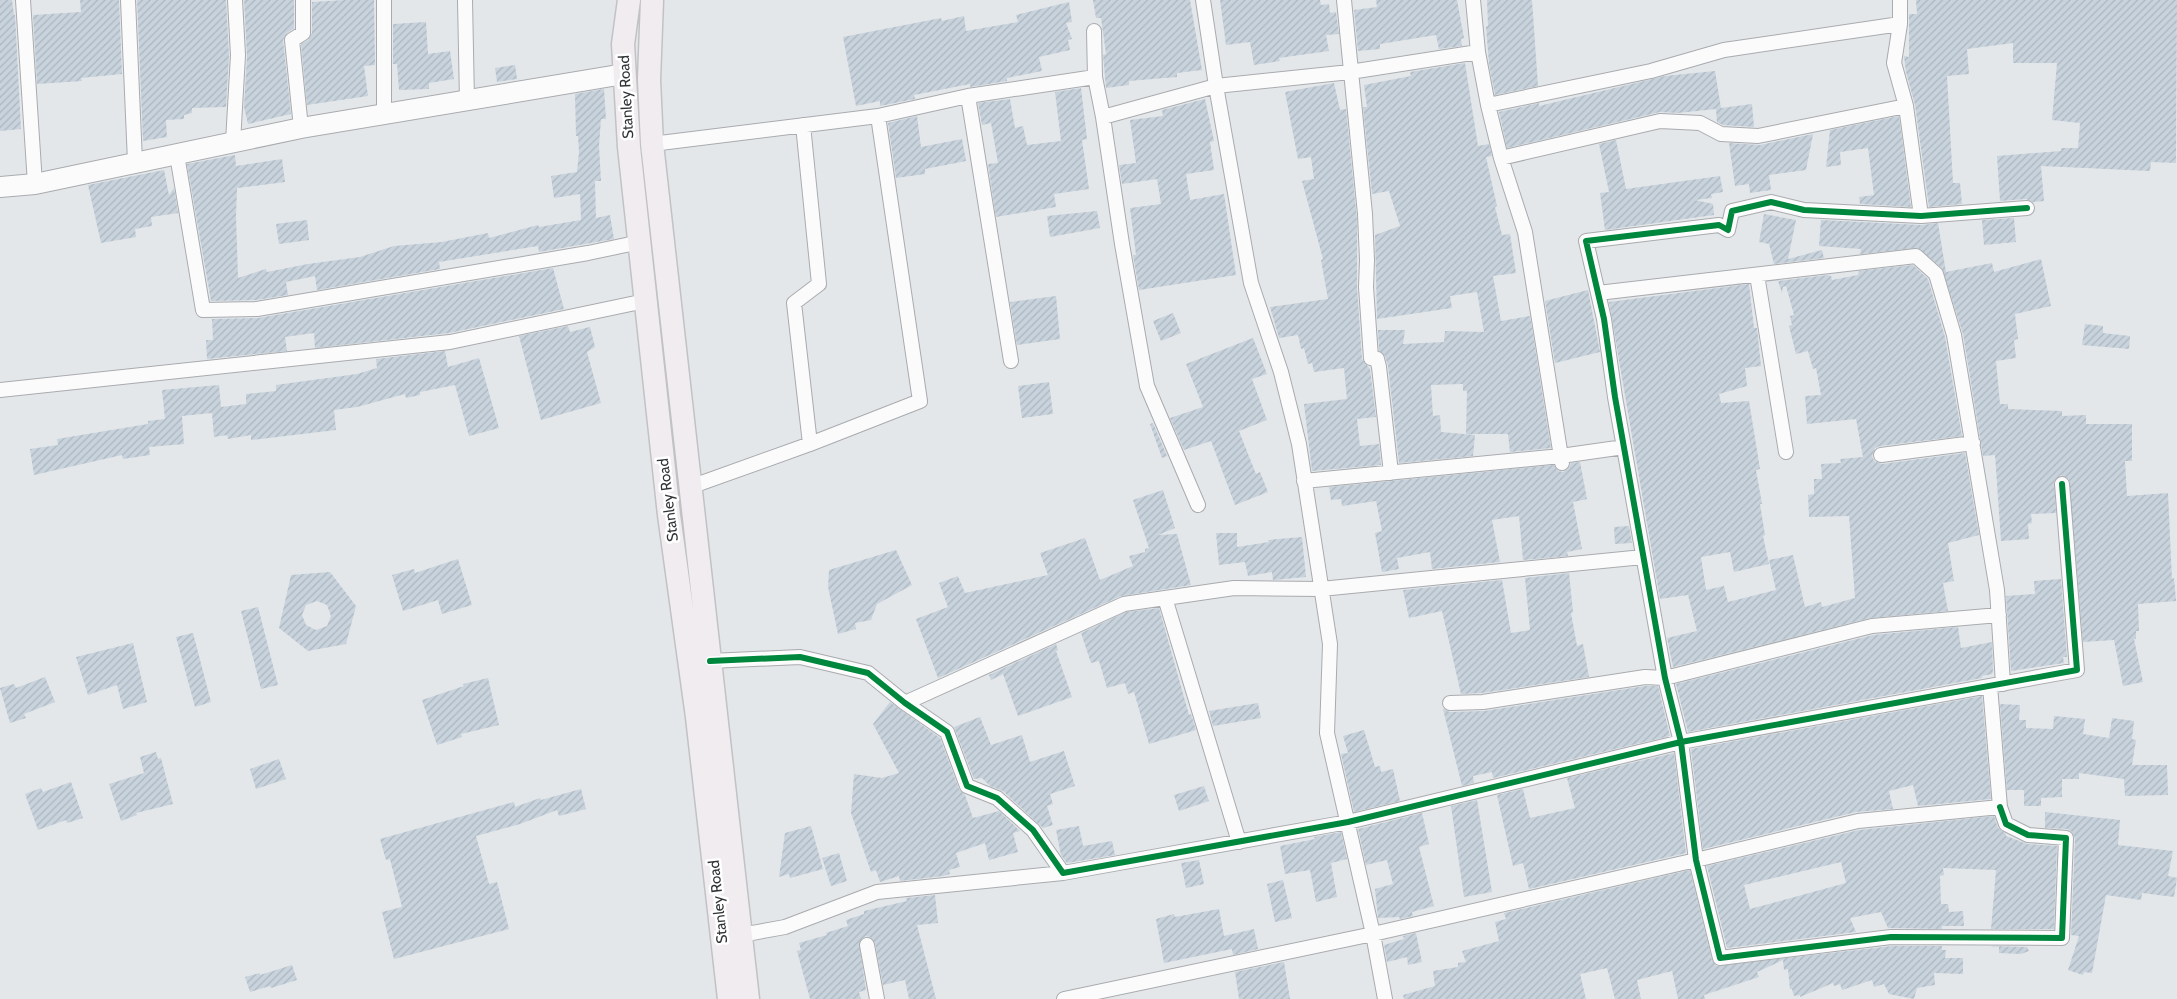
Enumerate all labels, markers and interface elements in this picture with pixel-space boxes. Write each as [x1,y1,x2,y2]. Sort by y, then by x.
street label: Stanley Road [615,55,637,139]
street label: Stanley Road [654,457,682,543]
street label: Stanley Road [705,859,731,945]

